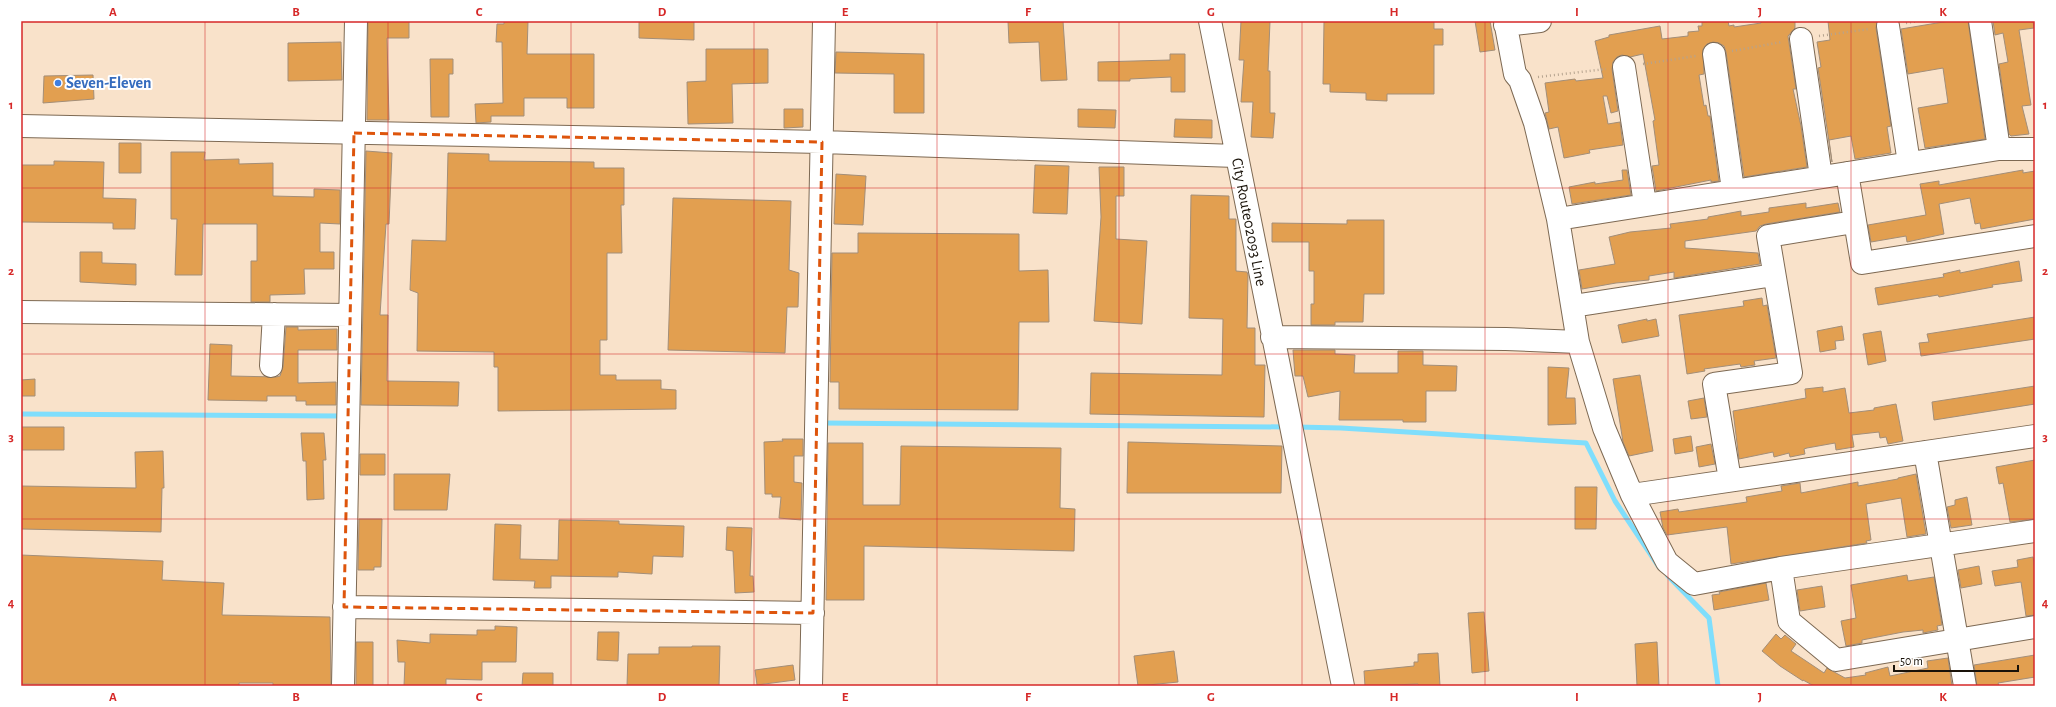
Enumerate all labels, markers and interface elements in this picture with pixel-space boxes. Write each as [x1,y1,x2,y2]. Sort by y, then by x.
text: A [109,6,117,19]
text: B [292,6,300,19]
text: C [476,6,483,19]
text: D [658,6,667,19]
text: E [842,6,849,19]
text: F [1025,6,1032,19]
text: G [1207,6,1215,19]
text: H [1389,6,1399,19]
text: I [1575,6,1579,19]
text: J [1758,6,1762,19]
text: K [1939,6,1947,19]
place label: Seven-Eleven [66,75,152,91]
marker: Seven-Eleven [53,78,63,88]
text: 1 [9,99,13,112]
text: 1 [2043,99,2047,112]
street label: City Route02093 Line [1228,156,1269,288]
text: 2 [8,265,14,278]
text: 2 [2042,265,2048,278]
text: 3 [8,431,14,444]
text: 3 [2042,431,2048,444]
text: 4 [8,597,15,610]
text: 4 [2042,597,2049,610]
scale bar [1894,647,2018,673]
text: 50 m [1900,655,1923,667]
text: A [109,691,117,704]
text: B [292,691,300,704]
text: C [476,691,483,704]
text: D [658,691,667,704]
text: E [842,691,849,704]
text: F [1025,691,1032,704]
text: G [1207,691,1215,704]
text: H [1389,691,1399,704]
text: I [1575,691,1579,704]
text: J [1758,691,1762,704]
text: K [1939,691,1947,704]

